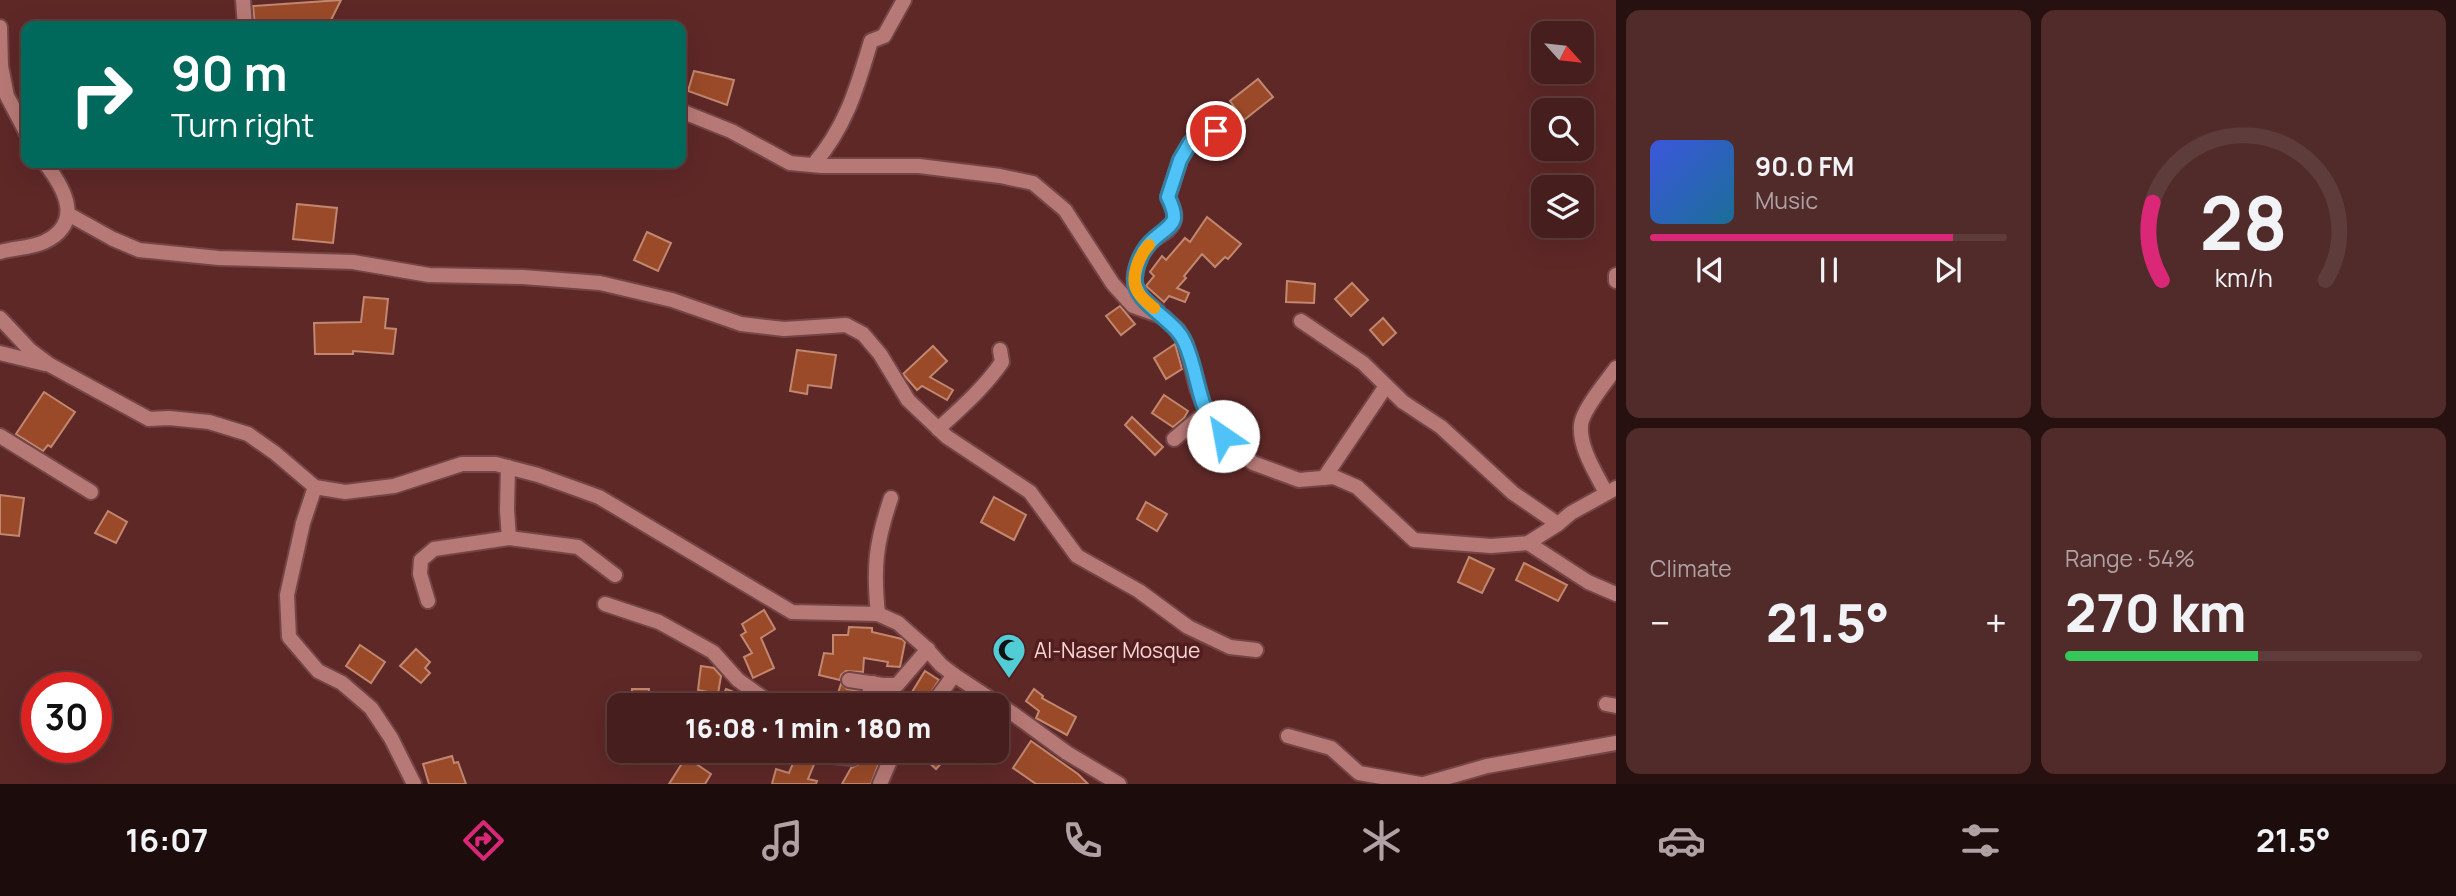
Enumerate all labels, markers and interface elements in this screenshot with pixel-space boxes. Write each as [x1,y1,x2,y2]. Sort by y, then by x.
north arrow [1531,21,1594,84]
map controls [1531,21,1594,238]
text: 90 m [171,39,288,106]
icon: right [56,49,147,140]
button: search [1531,98,1594,161]
pin [1186,101,1246,161]
text: Turn right [171,103,314,147]
icon: arrive [1197,112,1235,150]
text: 90.0 FM [1755,148,1854,184]
text: 28 [2200,173,2287,273]
button: layers [1531,175,1594,238]
text: Music [1755,184,1818,216]
icon: previous [1691,251,1729,289]
icon: pause [1810,251,1848,289]
icon: next [1929,251,1967,289]
text: km/h [2214,260,2273,295]
position arrow [1186,399,1260,473]
text: Range · 54% [2065,542,2195,574]
text: Climate [1650,552,1732,584]
text: 270 km [2065,577,2246,648]
text: 21.5° [1766,587,1890,658]
text: − [1650,596,1671,648]
text: + [1985,596,2007,648]
mosque icon: Al-Naser Mosque [990,631,1028,680]
place label: Al-Naser Mosque [1034,636,1200,664]
speed limit sign: 30 [21,672,112,763]
text: 16:08 · 1 min · 180 m [685,710,931,746]
icon: directions [459,816,508,865]
icon: music [758,816,807,865]
icon: phone [1058,816,1107,865]
icon: climate [1357,816,1406,865]
icon: car [1657,816,1706,865]
icon: filters [1956,816,2005,865]
text: 16:07 [125,818,208,862]
text: 21.5° [2256,818,2331,862]

